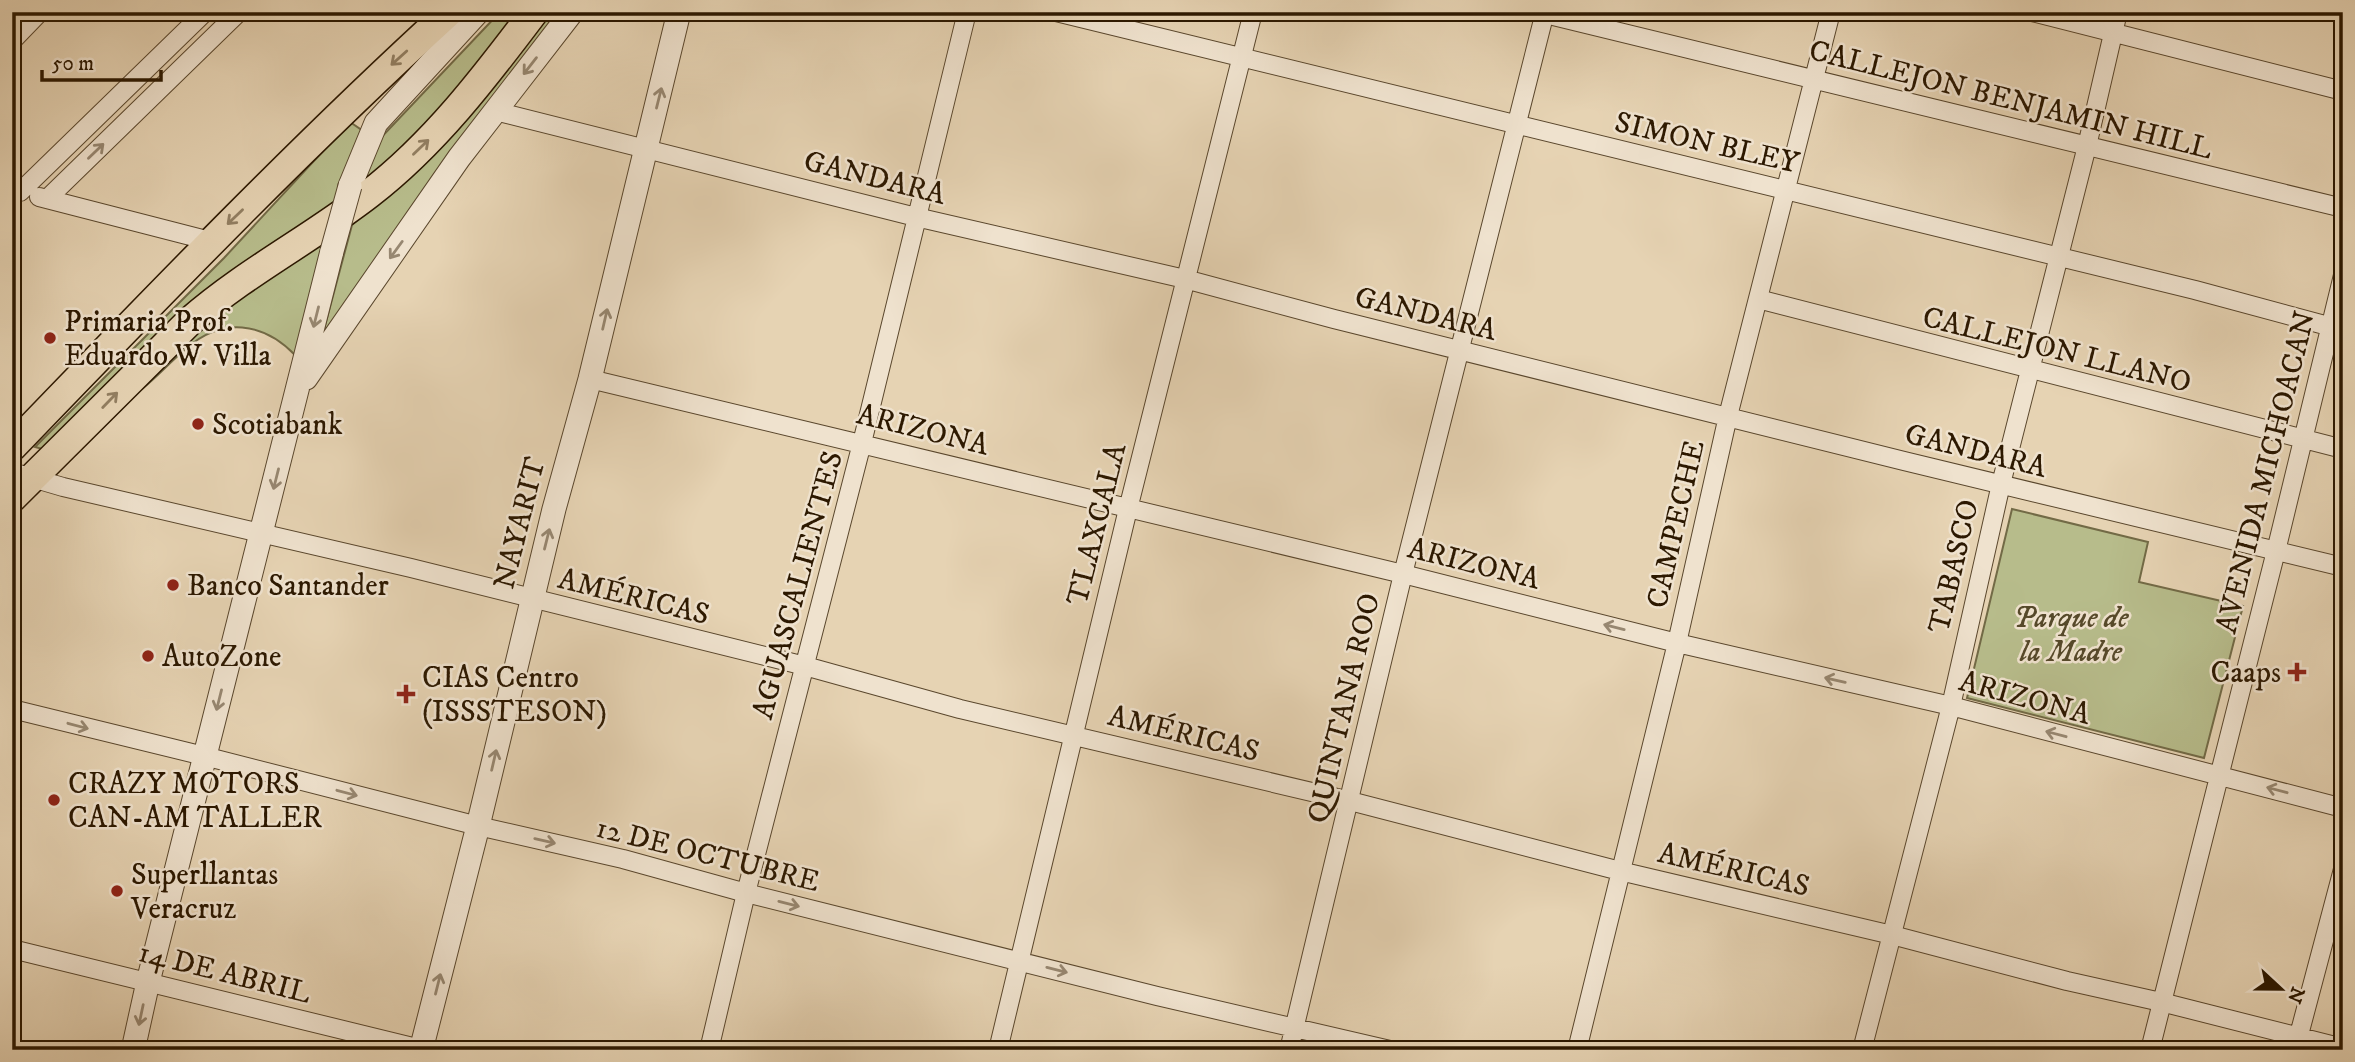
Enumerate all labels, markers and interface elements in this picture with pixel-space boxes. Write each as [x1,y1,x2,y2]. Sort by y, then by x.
street label: CALLEJON BENJAMIN HILL [1805,32,2216,169]
scale bar [42,38,161,82]
one-way arrow [391,50,408,67]
text: 50 m [52,51,94,77]
one-way arrow [522,57,537,75]
one-way arrow [653,87,666,110]
street label: SIMON BLEY [1611,104,1803,183]
one-way arrow [412,138,429,155]
one-way arrow [87,142,104,159]
street label: GANDARA [800,143,950,214]
one-way arrow [227,208,244,225]
one-way arrow [389,240,403,259]
street label: GANDARA [1351,279,1501,350]
street label: CALLEJON LLANO [1918,299,2195,402]
place label: Primaria Prof. Eduardo W. Villa [64,304,272,375]
one-way arrow [309,305,322,328]
street label: AVENIDA MICHOACAN [2208,307,2324,637]
one-way arrow [599,308,612,331]
marker: Primaria Prof. Eduardo W. Villa [42,330,58,346]
one-way arrow [102,391,119,408]
street label: ARIZONA [853,396,993,465]
place label: Scotiabank [212,407,343,444]
marker: Scotiabank [190,416,206,432]
street label: GANDARA [1901,416,2051,487]
street label: CAMPECHE [1639,437,1714,612]
street label: TLAXCALA [1059,439,1136,609]
street label: AGUASCALIENTES [745,447,852,723]
street label: NAYARIT [486,453,555,593]
one-way arrow [269,467,282,490]
street label: TABASCO [1921,496,1988,637]
one-way arrow [541,528,554,550]
street label: ARIZONA [1404,530,1544,599]
street label: AMÉRICAS [554,560,713,634]
place label: Banco Santander [187,568,389,605]
marker: Banco Santander [165,577,181,593]
street label: QUINTANA ROO [1300,590,1389,827]
park label: Parque de la Madre [2013,600,2129,671]
one-way arrow [1603,620,1626,633]
place label: AutoZone [162,639,281,676]
marker: AutoZone [140,648,156,664]
place label: Caaps [2210,655,2281,692]
place label: CIAS Centro (ISSSTESON) [422,660,607,731]
marker: Caaps [2287,662,2307,682]
street label: ARIZONA [1955,663,2095,734]
one-way arrow [1825,672,1847,685]
marker: CIAS Centro (ISSSTESON) [396,684,416,704]
one-way arrow [212,688,225,710]
street label: AMÉRICAS [1104,697,1263,771]
one-way arrow [67,720,89,733]
one-way arrow [2046,727,2068,740]
one-way arrow [488,749,501,772]
place label: CRAZY MOTORS CAN-AM TALLER [68,766,322,837]
one-way arrow [2266,783,2289,796]
one-way arrow [335,787,358,800]
marker: CRAZY MOTORS CAN-AM TALLER [46,792,62,808]
street label: 12 DE OCTUBRE [592,810,823,901]
street label: AMÉRICAS [1654,834,1813,906]
one-way arrow [533,835,556,849]
place label: Superllantas Veracruz [130,857,278,928]
marker: Superllantas Veracruz [109,883,125,899]
one-way arrow [777,898,800,911]
street label: 14 DE ABRIL [135,934,315,1013]
north arrow [2246,954,2316,1024]
one-way arrow [1045,964,1068,977]
one-way arrow [432,973,445,996]
text: N [2282,983,2309,1007]
one-way arrow [133,1004,146,1026]

